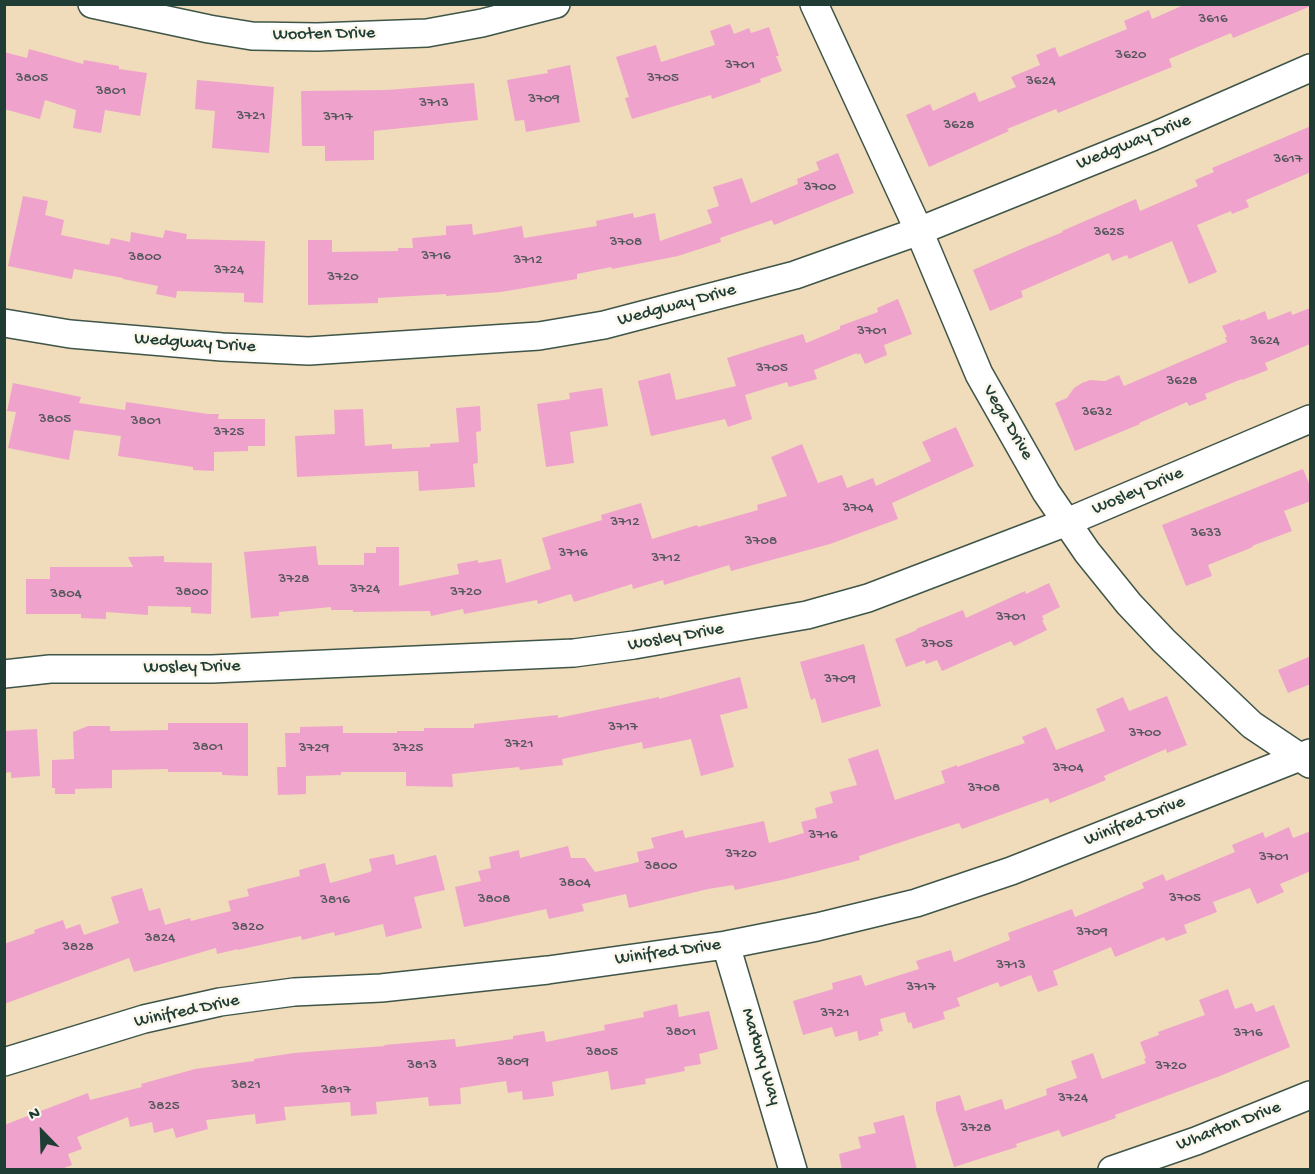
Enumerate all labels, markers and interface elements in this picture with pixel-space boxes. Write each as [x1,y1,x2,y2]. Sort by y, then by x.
house number: 3616 [1198,11,1228,29]
street label: Wooten Drive [272,23,376,47]
house number: 3620 [1115,47,1147,65]
house number: 3701 [725,57,755,75]
house number: 3805 [16,70,48,88]
house number: 3705 [647,70,679,88]
house number: 3624 [1026,73,1056,91]
house number: 3801 [96,83,126,101]
house number: 3709 [528,91,560,109]
house number: 3713 [419,95,449,113]
house number: 3721 [237,108,265,126]
house number: 3717 [323,109,353,127]
street label: Wedgway Drive [1074,110,1194,176]
house number: 3628 [944,117,974,135]
house number: 3617 [1273,151,1303,169]
house number: 3700 [804,179,836,197]
house number: 3625 [1094,224,1124,242]
house number: 3708 [610,234,642,252]
house number: 3716 [421,248,451,266]
house number: 3800 [128,249,162,267]
house number: 3712 [514,252,542,270]
house number: 3724 [214,262,244,280]
house number: 3720 [327,269,359,287]
street label: Wedgway Drive [615,280,739,332]
house number: 3701 [857,323,887,341]
street label: Wedgway Drive [134,329,256,359]
house number: 3624 [1250,333,1280,351]
house number: 3705 [756,360,788,378]
house number: 3628 [1167,373,1197,391]
street label: Vega Drive [977,382,1037,464]
house number: 3632 [1082,404,1112,422]
house number: 3805 [39,411,71,429]
house number: 3801 [131,413,161,431]
house number: 3725 [214,424,244,442]
street label: Wosley Drive [1089,463,1187,521]
house number: 3704 [842,500,874,518]
house number: 3712 [611,514,639,532]
house number: 3633 [1191,525,1221,543]
house number: 3708 [745,533,777,551]
house number: 3716 [558,545,588,563]
house number: 3712 [652,550,680,568]
house number: 3728 [278,571,310,589]
house number: 3724 [350,581,380,599]
house number: 3800 [175,584,209,602]
house number: 3720 [450,584,482,602]
house number: 3804 [50,586,82,604]
house number: 3701 [996,609,1026,627]
street label: Wosley Drive [626,619,726,657]
house number: 3705 [921,636,953,654]
street label: Wosley Drive [143,656,241,680]
house number: 3709 [824,671,856,689]
house number: 3717 [608,719,638,737]
house number: 3700 [1129,725,1161,743]
house number: 3721 [505,736,533,754]
house number: 3801 [193,739,223,757]
house number: 3729 [299,740,329,758]
house number: 3725 [393,740,423,758]
house number: 3704 [1052,760,1084,778]
house number: 3708 [968,780,1000,798]
street label: Winifred Drive [1081,792,1189,852]
house number: 3716 [808,827,838,845]
house number: 3720 [725,846,757,864]
house number: 3701 [1259,849,1289,867]
house number: 3800 [644,858,678,876]
house number: 3804 [559,875,591,893]
house number: 3705 [1169,890,1201,908]
house number: 3808 [478,891,510,909]
house number: 3816 [320,892,350,910]
house number: 3820 [232,919,264,937]
house number: 3709 [1076,924,1108,942]
house number: 3824 [145,930,175,948]
street label: Winifred Drive [614,935,722,971]
house number: 3828 [62,939,94,957]
house number: 3713 [996,957,1026,975]
house number: 3717 [906,979,936,997]
street label: Winifred Drive [132,990,242,1034]
house number: 3721 [821,1005,849,1023]
street label: Marbury Way [735,1006,785,1108]
house number: 3801 [666,1024,696,1042]
house number: 3716 [1233,1025,1263,1043]
house number: 3805 [586,1044,618,1062]
house number: 3809 [497,1054,529,1072]
house number: 3813 [407,1057,437,1075]
house number: 3720 [1155,1058,1187,1076]
house number: 3821 [231,1077,261,1095]
house number: 3817 [321,1082,351,1100]
house number: 3724 [1058,1090,1088,1108]
street label: Wharton Drive [1174,1097,1284,1157]
house number: 3825 [148,1098,180,1116]
north arrow [12,1102,72,1162]
text: N [26,1104,43,1126]
house number: 3728 [960,1120,992,1138]

